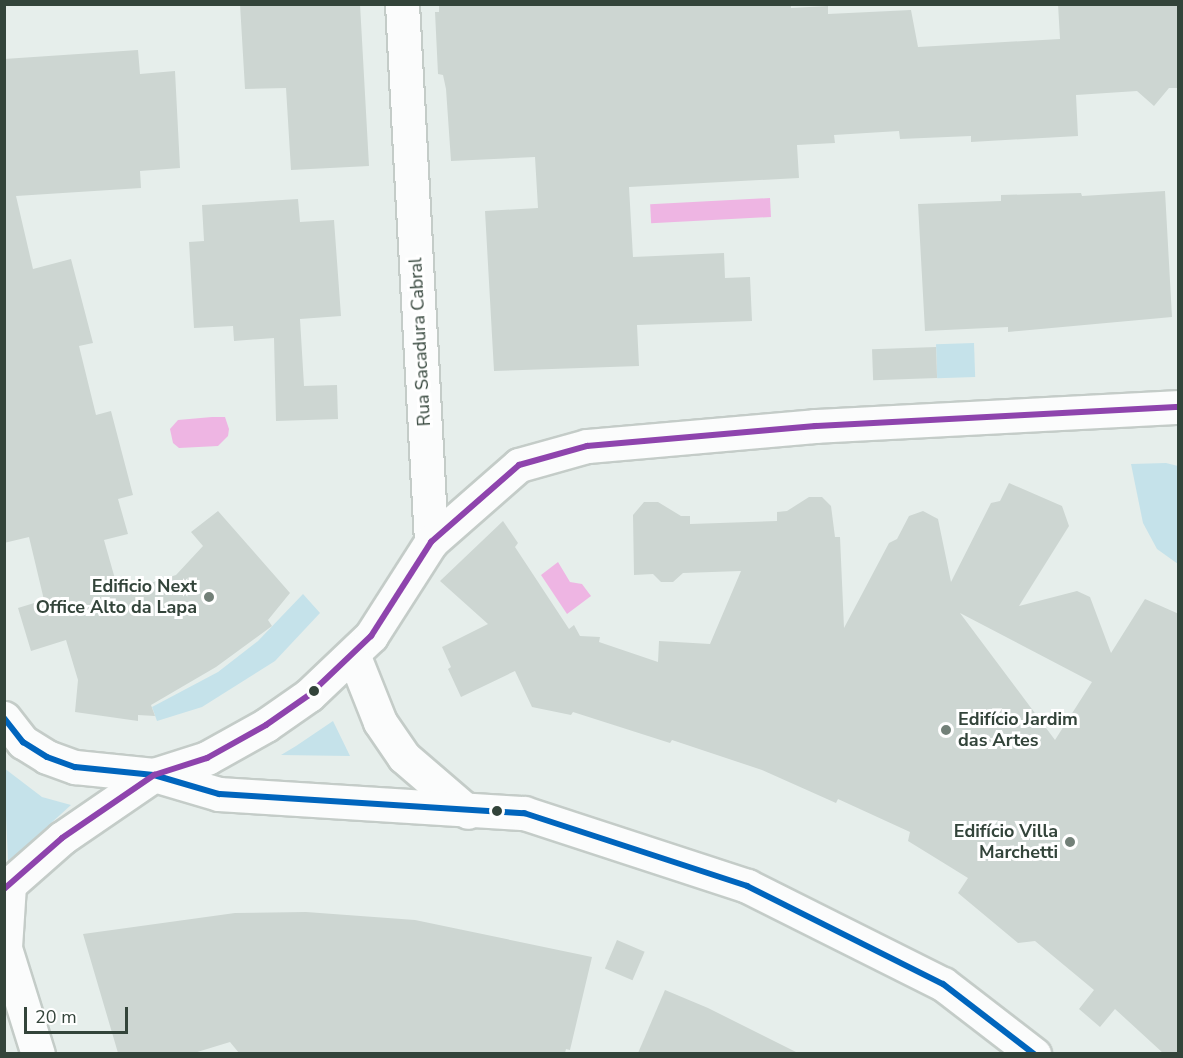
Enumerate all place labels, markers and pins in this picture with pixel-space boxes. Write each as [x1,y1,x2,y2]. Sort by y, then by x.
place label: Edificio Next Office Alto da Lapa [36,576,197,618]
marker: Edificio Next Office Alto da Lapa [202,590,216,604]
unlabelled marker [308,685,320,697]
place label: Edifício Jardim das Artes [958,709,1078,752]
marker: Edifício Jardim das Artes [939,723,953,737]
unlabelled marker [491,805,503,817]
place label: Edifício Villa Marchetti [954,821,1058,864]
marker: Edifício Villa Marchetti [1063,835,1077,849]

